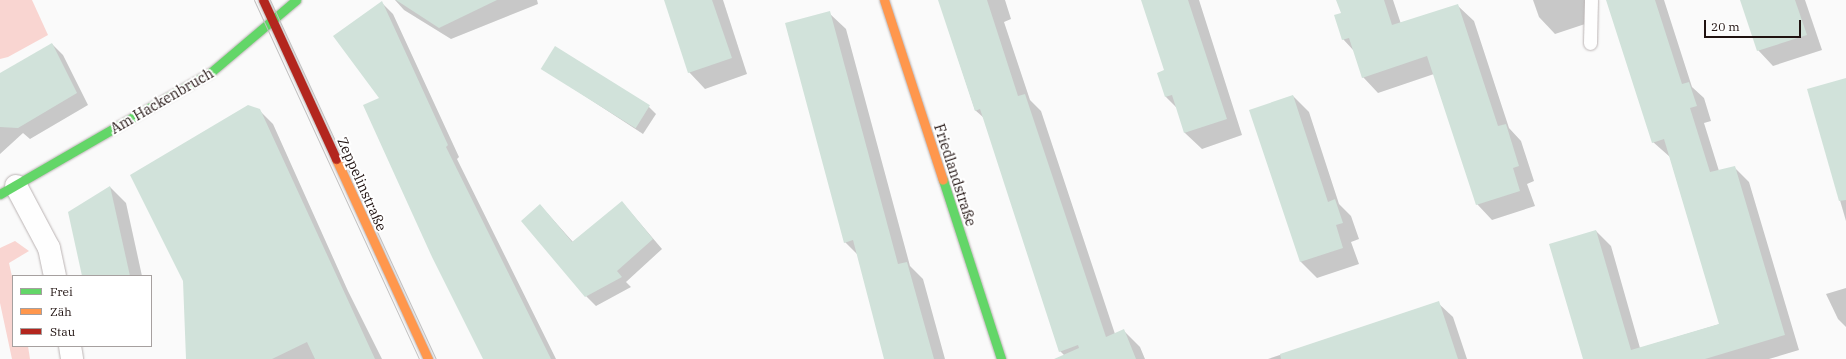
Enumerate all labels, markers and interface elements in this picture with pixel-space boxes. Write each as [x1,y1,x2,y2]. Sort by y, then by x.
scale bar [1706,12,1803,38]
text: 20 m [1711,19,1740,34]
street label: Am Hackenbruch [108,65,216,137]
street label: Friedlandstraße [931,122,979,228]
street label: Zeppelinstraße [334,135,390,233]
legend [12,275,152,347]
text: Frei [50,284,73,299]
text: Zäh [50,304,72,319]
text: Stau [50,324,75,339]

